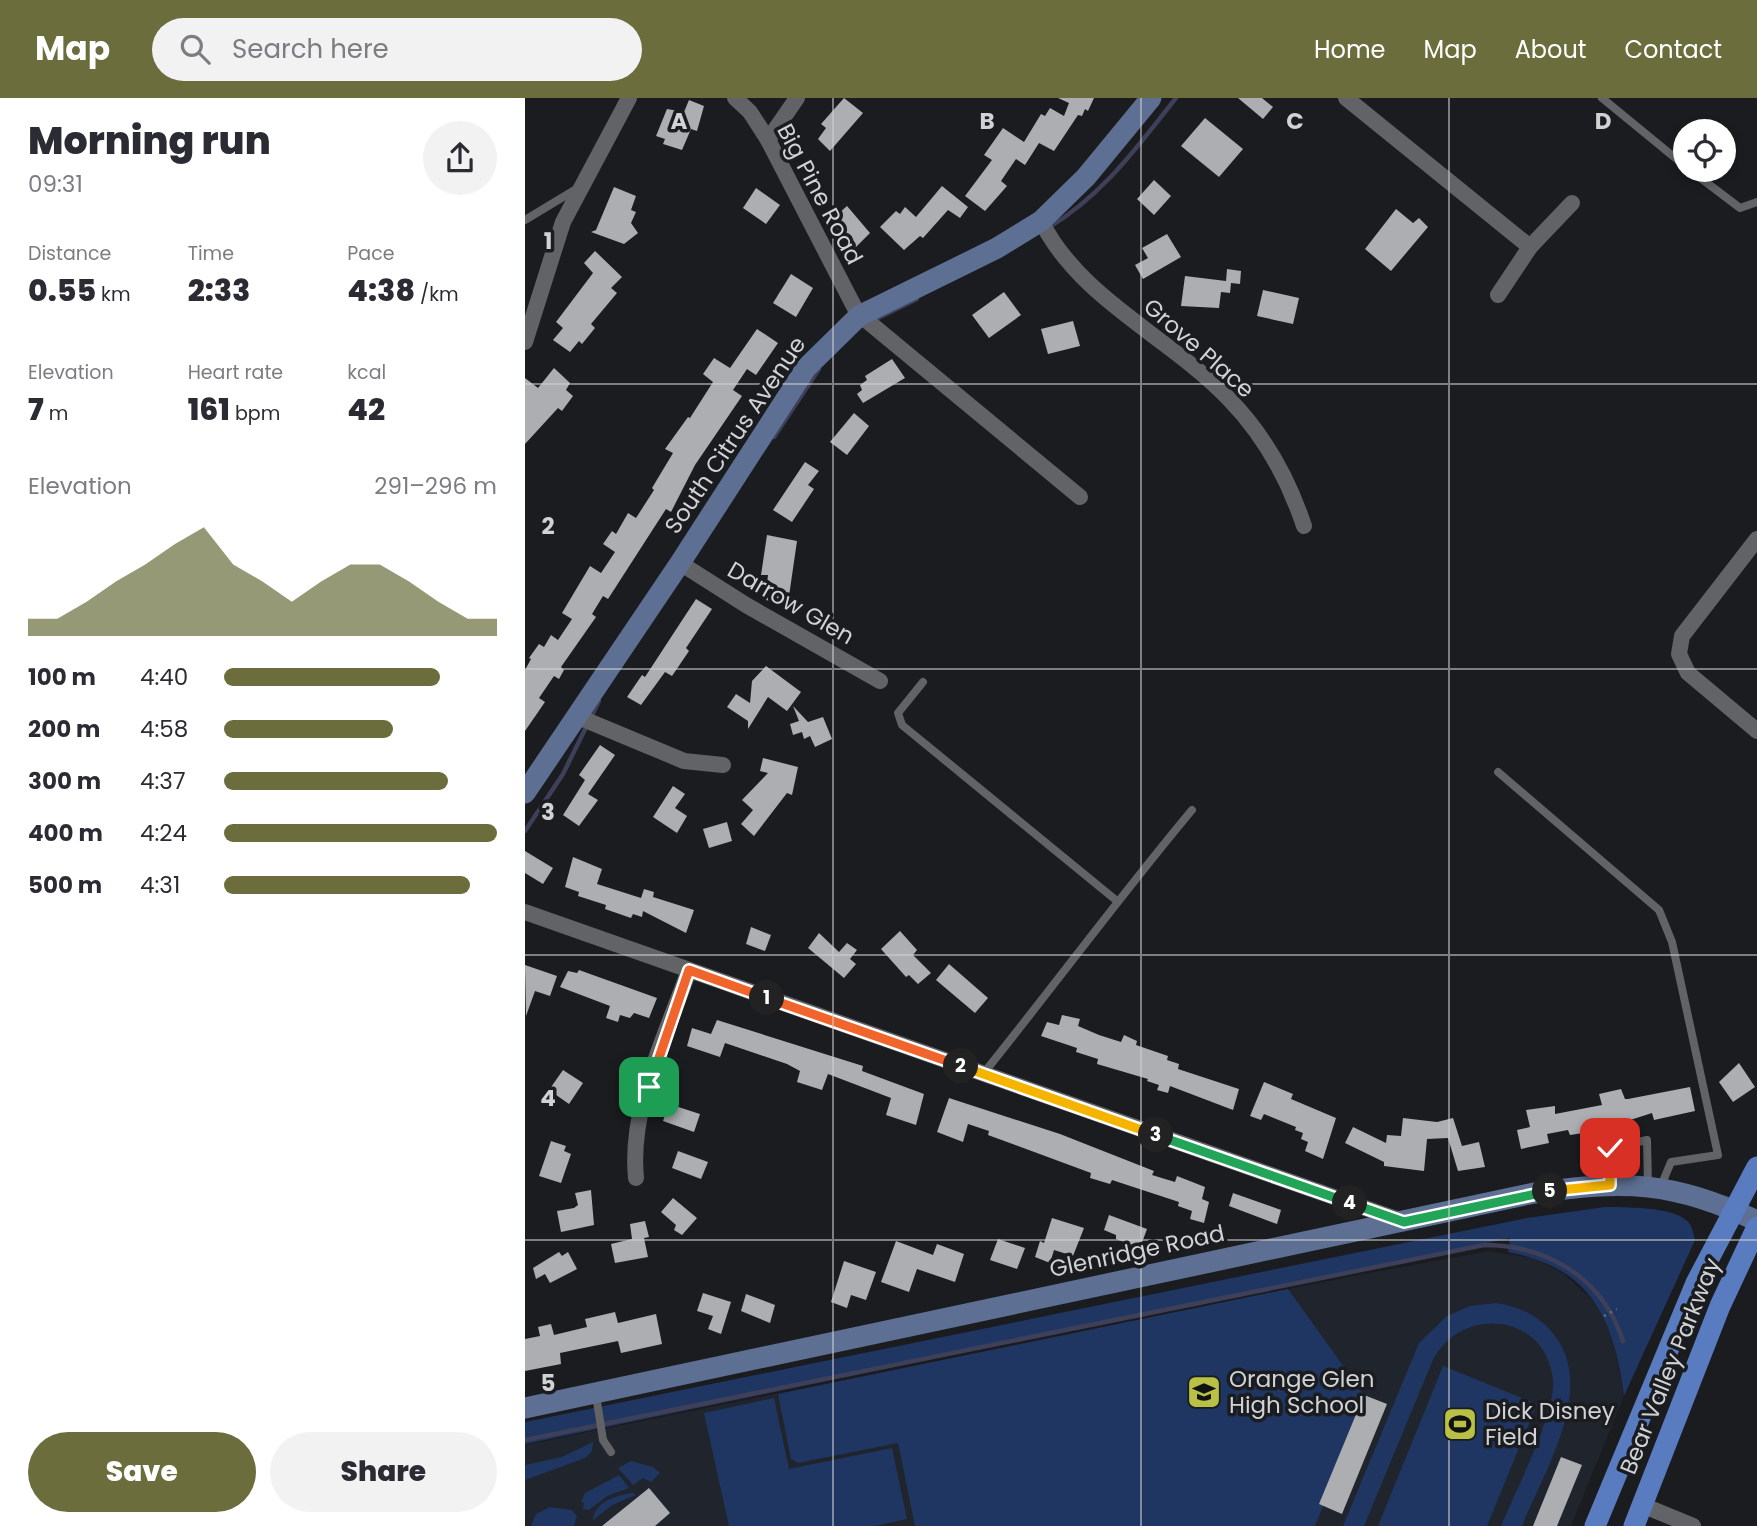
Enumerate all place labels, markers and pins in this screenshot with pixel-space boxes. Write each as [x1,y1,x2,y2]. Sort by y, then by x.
pin: 1 [749,981,785,1016]
pin: 2 [943,1048,978,1084]
pin [619,1057,679,1117]
pin: 3 [1139,1118,1173,1152]
pin [1580,1118,1640,1178]
pin: 5 [1532,1174,1567,1208]
pin: 4 [1333,1186,1367,1220]
place label: Orange Glen High School [1229,1363,1374,1421]
school or university icon: Orange Glen High School [1185,1373,1223,1411]
place label: Dick Disney Field [1485,1395,1615,1453]
sports icon: Dick Disney Field [1441,1405,1479,1443]

